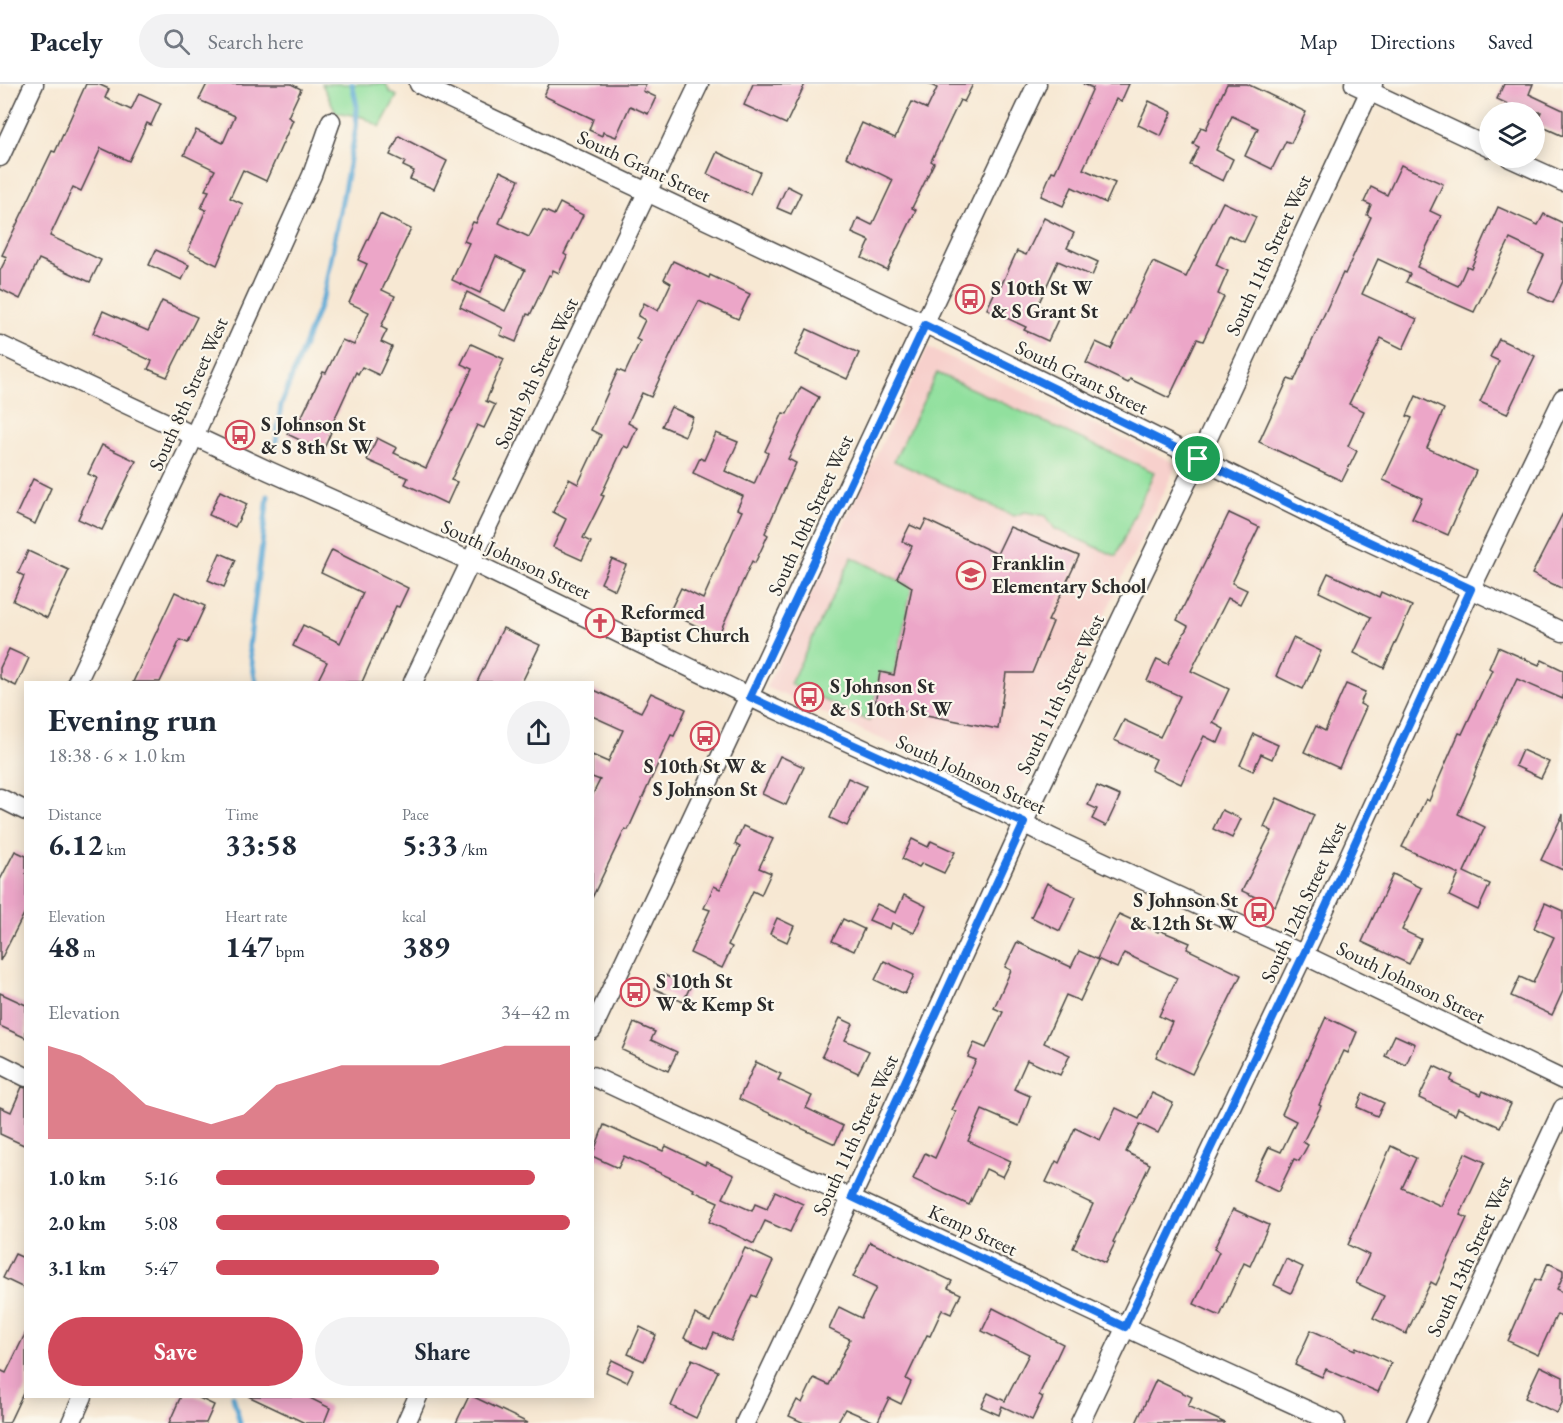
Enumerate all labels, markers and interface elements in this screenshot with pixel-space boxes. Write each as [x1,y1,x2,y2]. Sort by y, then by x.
search box [139,14,559,68]
text: Pacely [30,23,103,59]
icon: search [160,25,193,58]
text: Search here [208,27,303,56]
text: Map [1300,28,1337,55]
text: Directions [1370,28,1455,55]
text: Saved [1488,28,1533,55]
map controls [1479,102,1545,168]
button: layers [1479,102,1545,168]
street label: South Grant Street [573,124,716,209]
street label: South 11th Street West [1219,170,1317,340]
place label: S 10th St W & S Grant St [991,275,1099,324]
bus stop icon: S 10th St W & S Grant St [954,283,986,315]
street label: South 9th Street West [488,292,584,453]
street label: South 8th Street West [143,313,234,475]
street label: South Grant Street [1011,334,1153,421]
place label: S Johnson St & S 8th St W [261,411,373,460]
bus stop icon: S Johnson St & S 8th St W [224,419,256,451]
street label: South 10th Street West [761,430,859,600]
pin [1172,433,1223,484]
icon: arrive [1181,442,1214,475]
street label: South Johnson Street [437,513,596,605]
place label: Franklin Elementary School [992,550,1147,599]
school or university icon: Franklin Elementary School [955,559,987,591]
place label: Reformed Baptist Church [621,599,750,648]
church icon: Reformed Baptist Church [584,607,616,639]
street label: South 11th Street West [1010,609,1110,778]
place label: S Johnson St & S 10th St W [830,673,953,722]
bus stop icon: S Johnson St & S 10th St W [793,681,825,713]
text: Evening run [48,698,217,741]
button: share [507,701,570,764]
bus stop icon: S 10th St W & S Johnson St [689,720,721,752]
street label: South Johnson Street [892,728,1051,820]
text: 18:38 · 6 × 1.0 km [48,742,186,768]
place label: S 10th St W & S Johnson St [644,753,766,802]
text: Distance [48,804,101,825]
text: Time [225,804,258,825]
text: Pace [402,804,429,825]
street label: South 12th Street West [1254,817,1352,987]
text: 6.12 [48,825,103,864]
text: 33:58 [225,825,297,864]
text: 5:33 [402,825,458,864]
text: km [103,839,126,860]
text: /km [458,839,488,860]
place label: S Johnson St & 12th St W [1130,887,1239,936]
bus stop icon: S Johnson St & 12th St W [1243,896,1275,928]
text: Elevation [48,906,106,927]
text: Heart rate [225,906,287,927]
text: kcal [402,906,426,927]
text: 48 [48,927,80,966]
text: 147 [225,927,273,966]
text: 389 [402,927,450,966]
street label: South Johnson Street [1332,935,1490,1030]
text: m [80,941,95,962]
text: bpm [273,941,305,962]
place label: S 10th St W & Kemp St [656,968,775,1017]
bus stop icon: S 10th St W & Kemp St [619,976,651,1008]
text: Elevation [48,999,120,1025]
text: 34–42 m [501,999,570,1025]
street label: South 11th Street West [806,1050,904,1220]
text: 1.0 km [48,1165,106,1191]
text: 5:16 [144,1165,178,1191]
street label: South 13th Street West [1420,1171,1518,1341]
street label: Kemp Street [924,1198,1022,1262]
text: 2.0 km [48,1210,106,1236]
text: 5:08 [144,1210,178,1236]
text: 3.1 km [48,1255,106,1281]
text: 5:47 [144,1255,178,1281]
button: Save [48,1317,303,1386]
button: Share [315,1317,570,1386]

